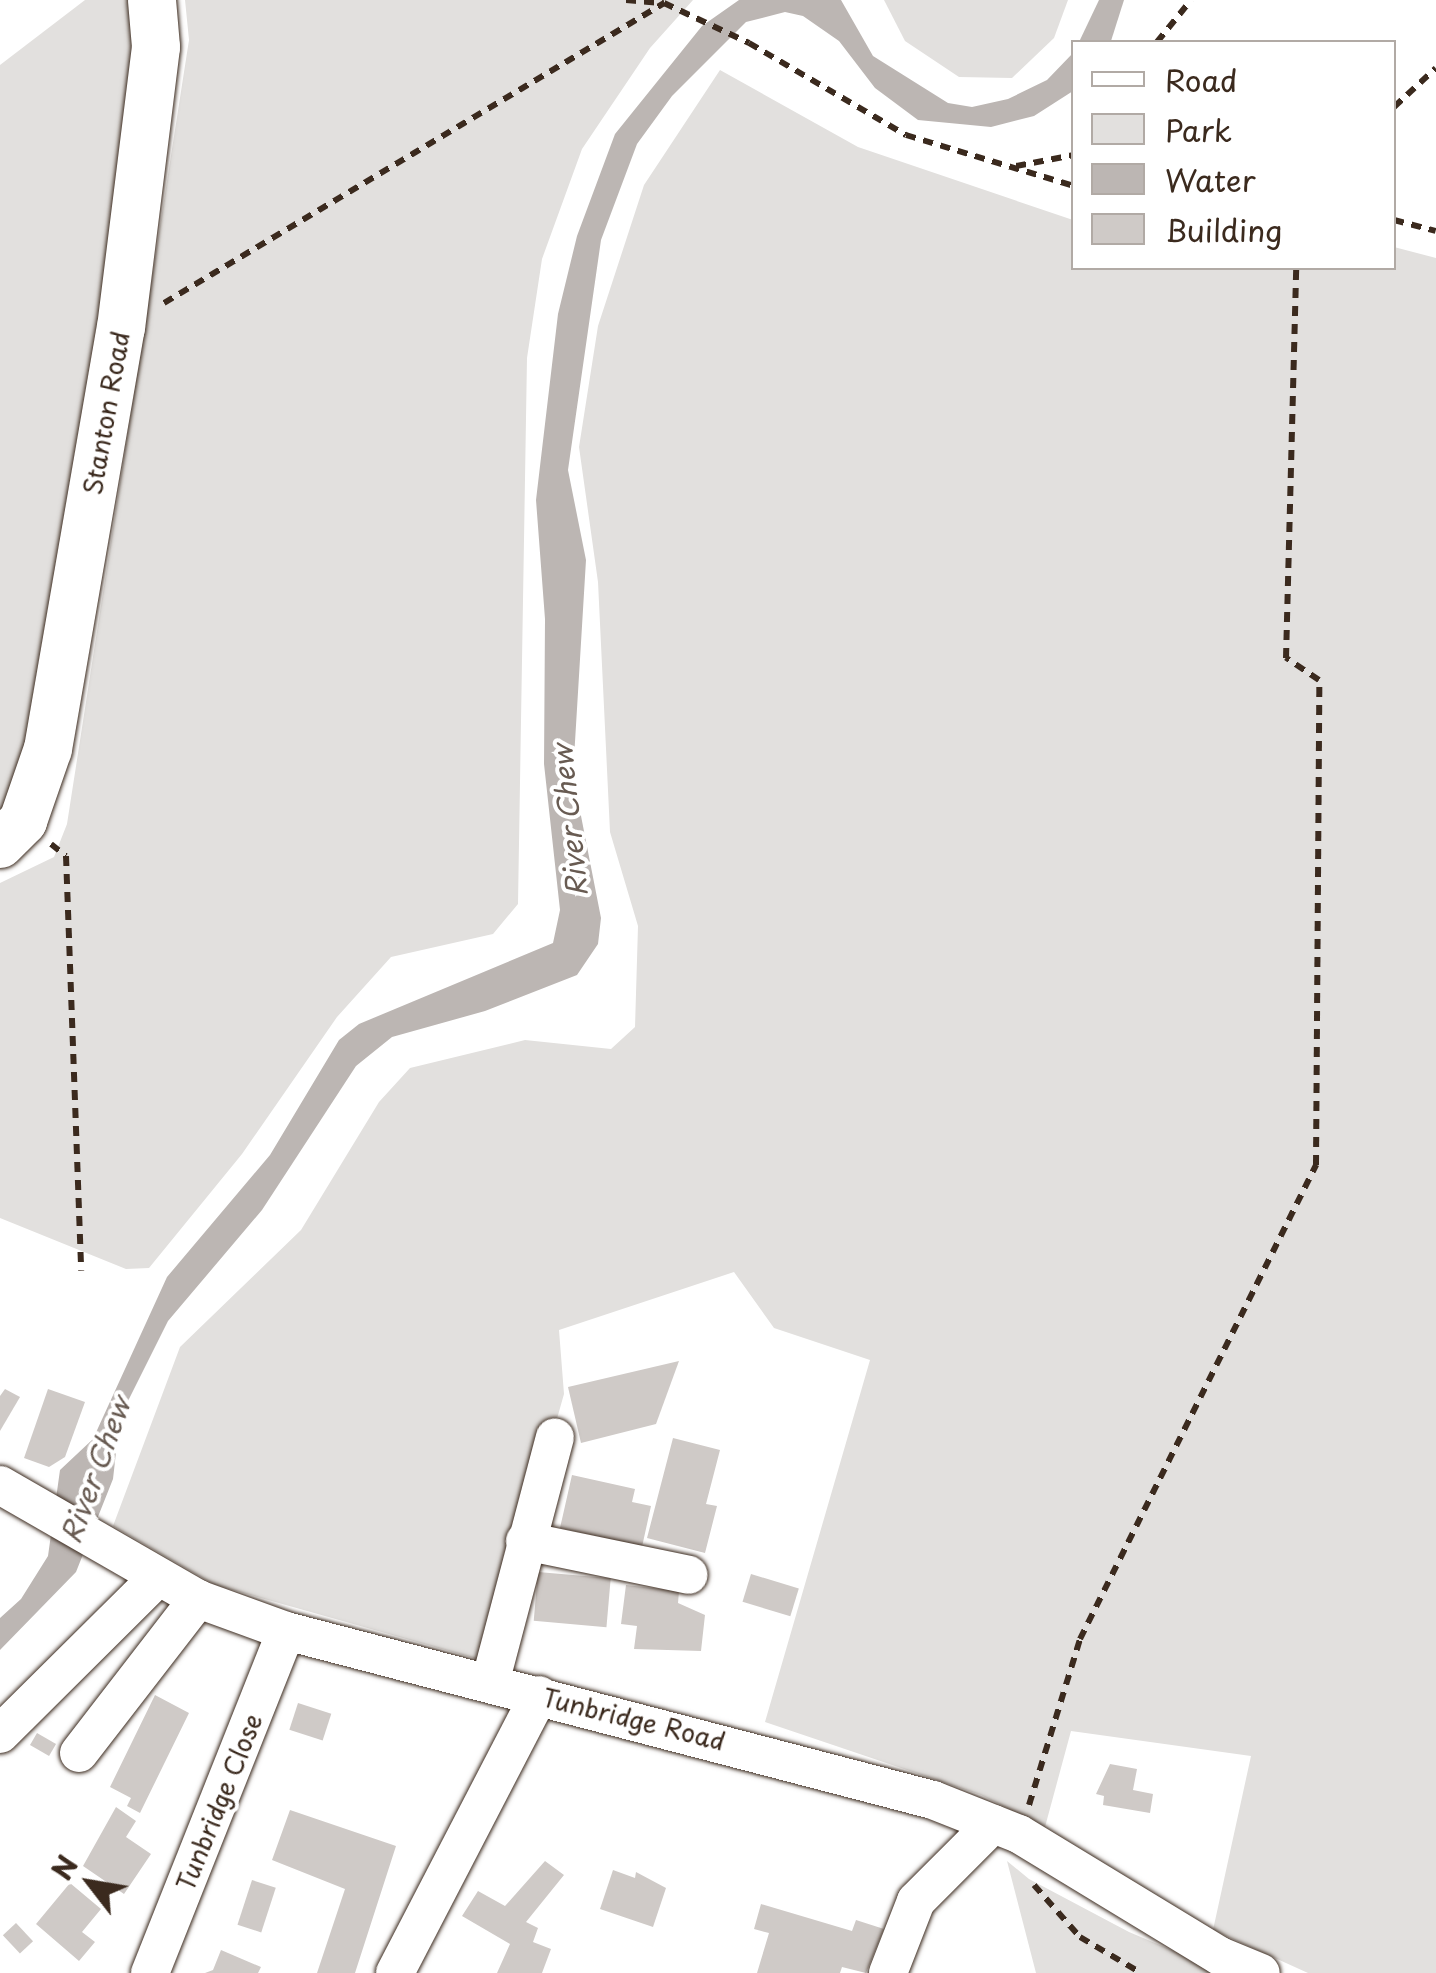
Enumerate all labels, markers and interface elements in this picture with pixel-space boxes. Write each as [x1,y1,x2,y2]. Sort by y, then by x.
legend [1071,40,1396,270]
text: Road [1165,57,1238,102]
text: Park [1165,107,1232,152]
text: Water [1165,157,1256,202]
text: Building [1165,207,1282,252]
street label: Stanton Road [77,330,135,496]
water label: River Chew [544,743,594,899]
water label: River Chew [53,1392,137,1548]
street label: Tunbridge Road [540,1682,728,1756]
street label: Tunbridge Close [170,1708,268,1896]
north arrow [40,1833,140,1933]
text: N [40,1847,88,1888]

